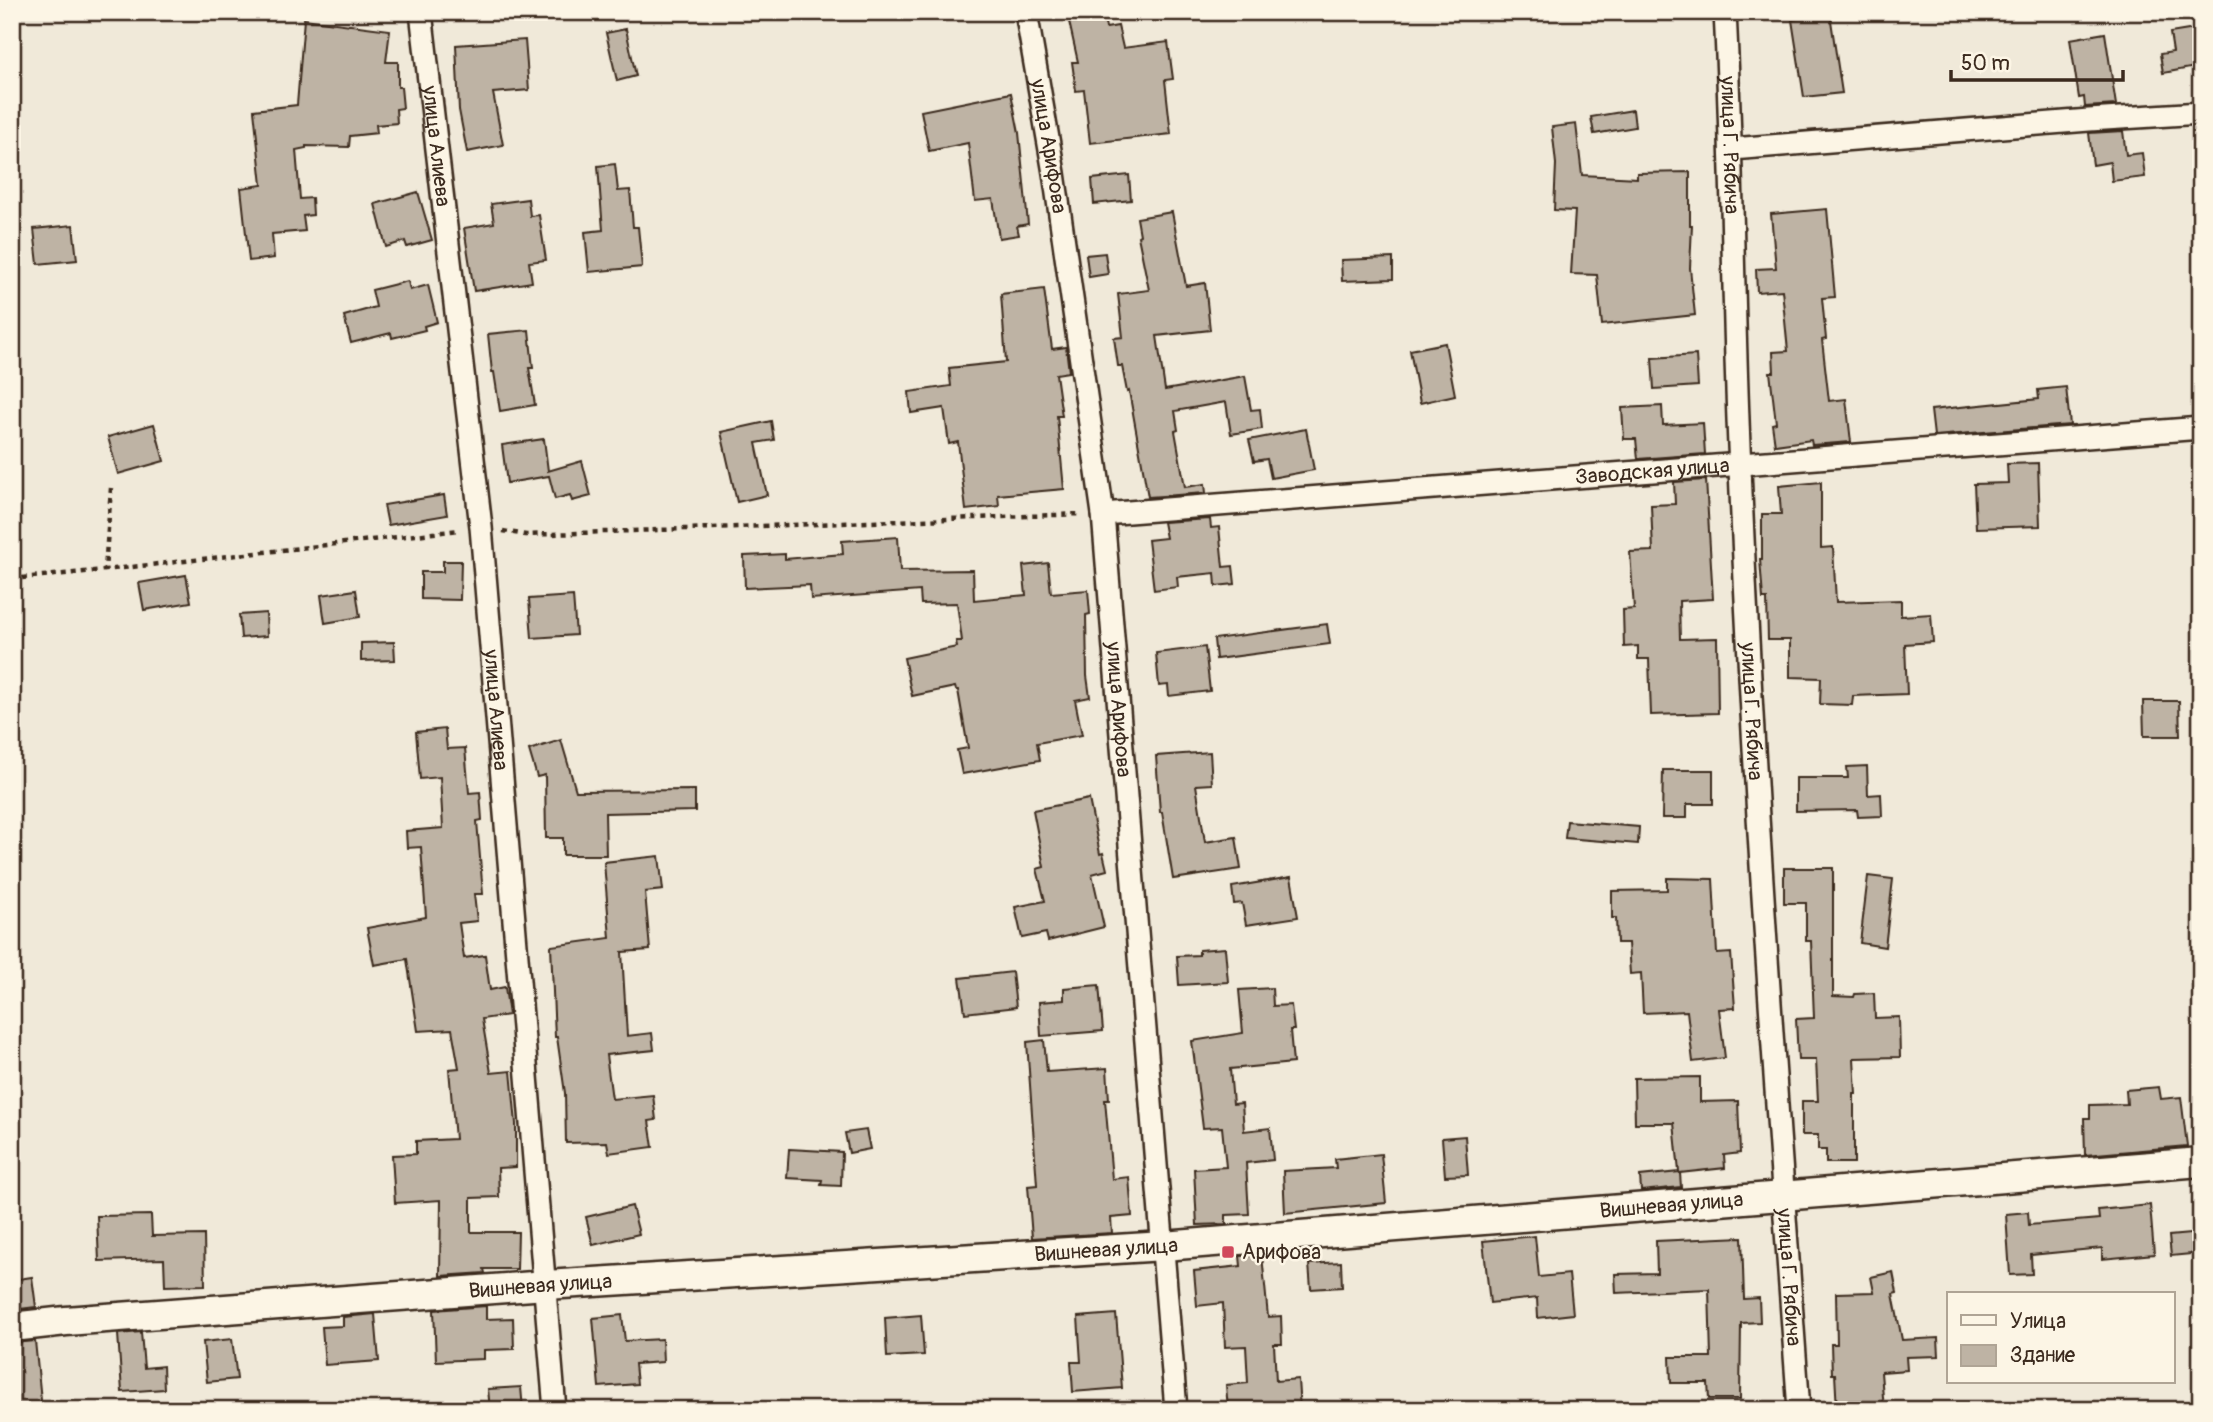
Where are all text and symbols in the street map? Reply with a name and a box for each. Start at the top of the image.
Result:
scale bar [1951,38,2122,82]
text: 50 m [1961,50,2010,77]
street label: улица Г. Рябича [1714,74,1745,214]
street label: улица Арифова [1024,76,1073,215]
street label: улица Алиева [416,83,457,208]
street label: Заводская улица [1574,452,1730,491]
street label: улица Арифова [1099,640,1137,778]
street label: улица Г. Рябича [1734,641,1769,781]
street label: улица Алиева [477,647,514,772]
street label: Вишневая улица [1599,1186,1744,1225]
street label: улица Г. Рябича [1770,1206,1807,1347]
street label: Вишневая улица [1034,1232,1179,1268]
place label: Арифова [1242,1239,1321,1266]
marker: Арифова [1220,1244,1236,1260]
street label: Вишневая улица [468,1268,613,1305]
legend [1947,1292,2174,1384]
text: Улица [2010,1308,2066,1335]
text: Здание [2010,1342,2076,1369]

